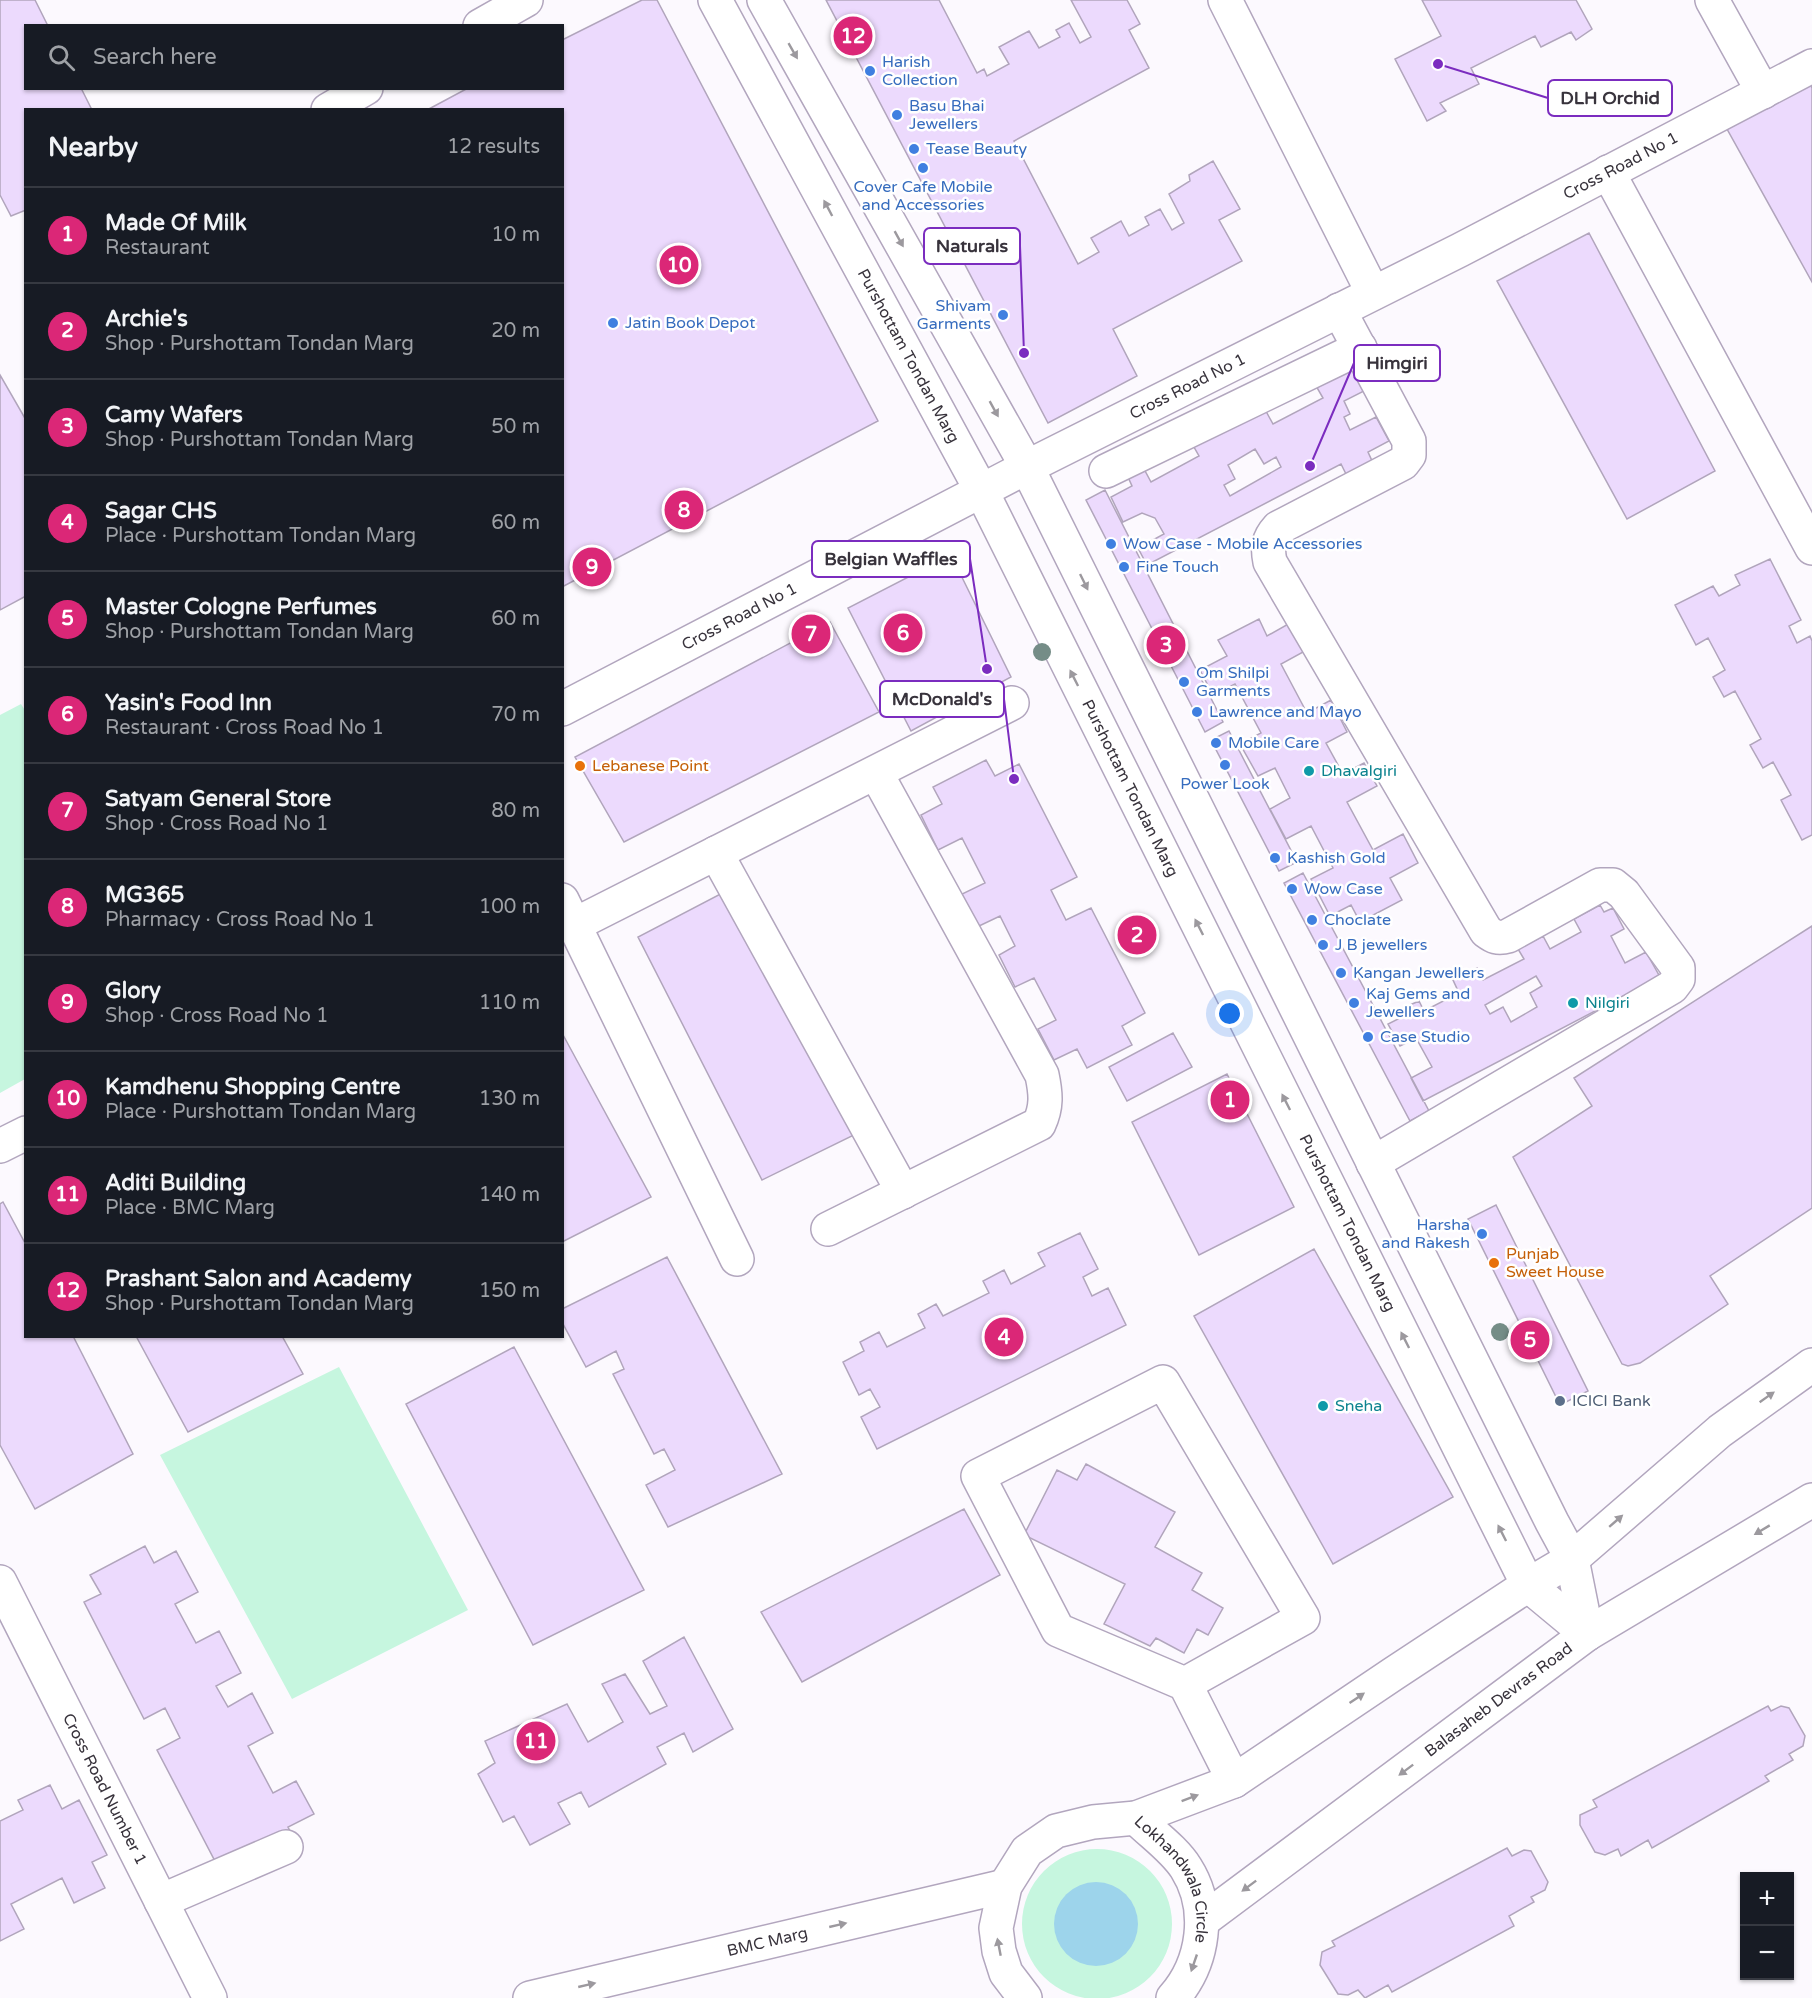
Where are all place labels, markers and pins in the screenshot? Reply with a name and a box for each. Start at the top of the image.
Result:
pin: 12 [834,14,872,58]
place label: Harish Collection [882,52,958,90]
marker: Harish Collection [863,64,877,78]
callout: DLH Orchid [1548,80,1672,116]
place label: Basu Bhai Jewellers [909,96,984,134]
marker: Basu Bhai Jewellers [890,108,904,122]
place label: Tease Beauty [926,139,1027,159]
marker: Tease Beauty [907,142,921,156]
marker: Cover Cafe Mobile and Accessories [916,161,930,175]
place label: Cover Cafe Mobile and Accessories [853,177,993,215]
callout: Naturals [924,228,1020,264]
pin: 10 [660,242,698,288]
place label: Shivam Garments [917,296,991,334]
marker: Shivam Garments [996,308,1010,322]
place label: Jatin Book Depot [625,313,755,333]
marker: Jatin Book Depot [606,316,620,330]
callout: Himgiri [1354,345,1440,381]
pin: 8 [664,488,704,532]
place label: Wow Case - Mobile Accessories [1123,534,1363,554]
marker: Wow Case - Mobile Accessories [1104,537,1118,551]
callout: Belgian Waffles [812,541,970,577]
pin: 9 [572,544,612,590]
place label: Fine Touch [1136,557,1219,577]
marker: Fine Touch [1117,560,1131,574]
pin: 6 [884,610,922,656]
pin: 7 [792,612,830,656]
pin: 3 [1146,622,1186,668]
place label: Om Shilpi Garments [1196,663,1270,701]
marker: Om Shilpi Garments [1177,675,1191,689]
callout: McDonald's [880,681,1004,717]
place label: Lawrence and Mayo [1209,702,1362,722]
marker: Lawrence and Mayo [1190,705,1204,719]
place label: Mobile Care [1228,733,1319,753]
marker: Mobile Care [1209,736,1223,750]
place label: Lebanese Point [592,756,709,776]
marker: Power Look [1218,758,1232,772]
marker: Lebanese Point [573,759,587,773]
place label: Dhavalgiri [1321,761,1397,781]
marker: Dhavalgiri [1302,764,1316,778]
place label: Power Look [1180,774,1270,794]
place label: Kashish Gold [1287,848,1386,868]
marker: Kashish Gold [1268,851,1282,865]
place label: Wow Case [1304,879,1383,899]
marker: Wow Case [1285,882,1299,896]
place label: Choclate [1324,910,1391,930]
pin: 2 [1118,912,1156,958]
marker: Choclate [1305,913,1319,927]
place label: J B jewellers [1335,935,1427,955]
marker: J B jewellers [1316,938,1330,952]
place label: Kangan Jewellers [1353,963,1484,983]
marker: Kangan Jewellers [1334,966,1348,980]
place label: Kaj Gems and Jewellers [1366,984,1470,1022]
place label: Nilgiri [1585,993,1630,1013]
marker: Kaj Gems and Jewellers [1347,996,1361,1010]
marker: Nilgiri [1566,996,1580,1010]
place label: Case Studio [1380,1027,1470,1047]
marker: Case Studio [1361,1030,1375,1044]
pin: 1 [1210,1078,1250,1122]
place label: Harsha and Rakesh [1382,1215,1470,1253]
marker: Harsha and Rakesh [1475,1227,1489,1241]
place label: Punjab Sweet House [1506,1244,1604,1282]
marker: Punjab Sweet House [1487,1256,1501,1270]
pin: 4 [984,1314,1024,1360]
pin: 5 [1510,1318,1550,1362]
place label: ICICI Bank [1572,1391,1651,1411]
marker: ICICI Bank [1553,1394,1567,1408]
place label: Sneha [1335,1396,1382,1416]
marker: Sneha [1316,1399,1330,1413]
pin: 11 [516,1718,556,1764]

